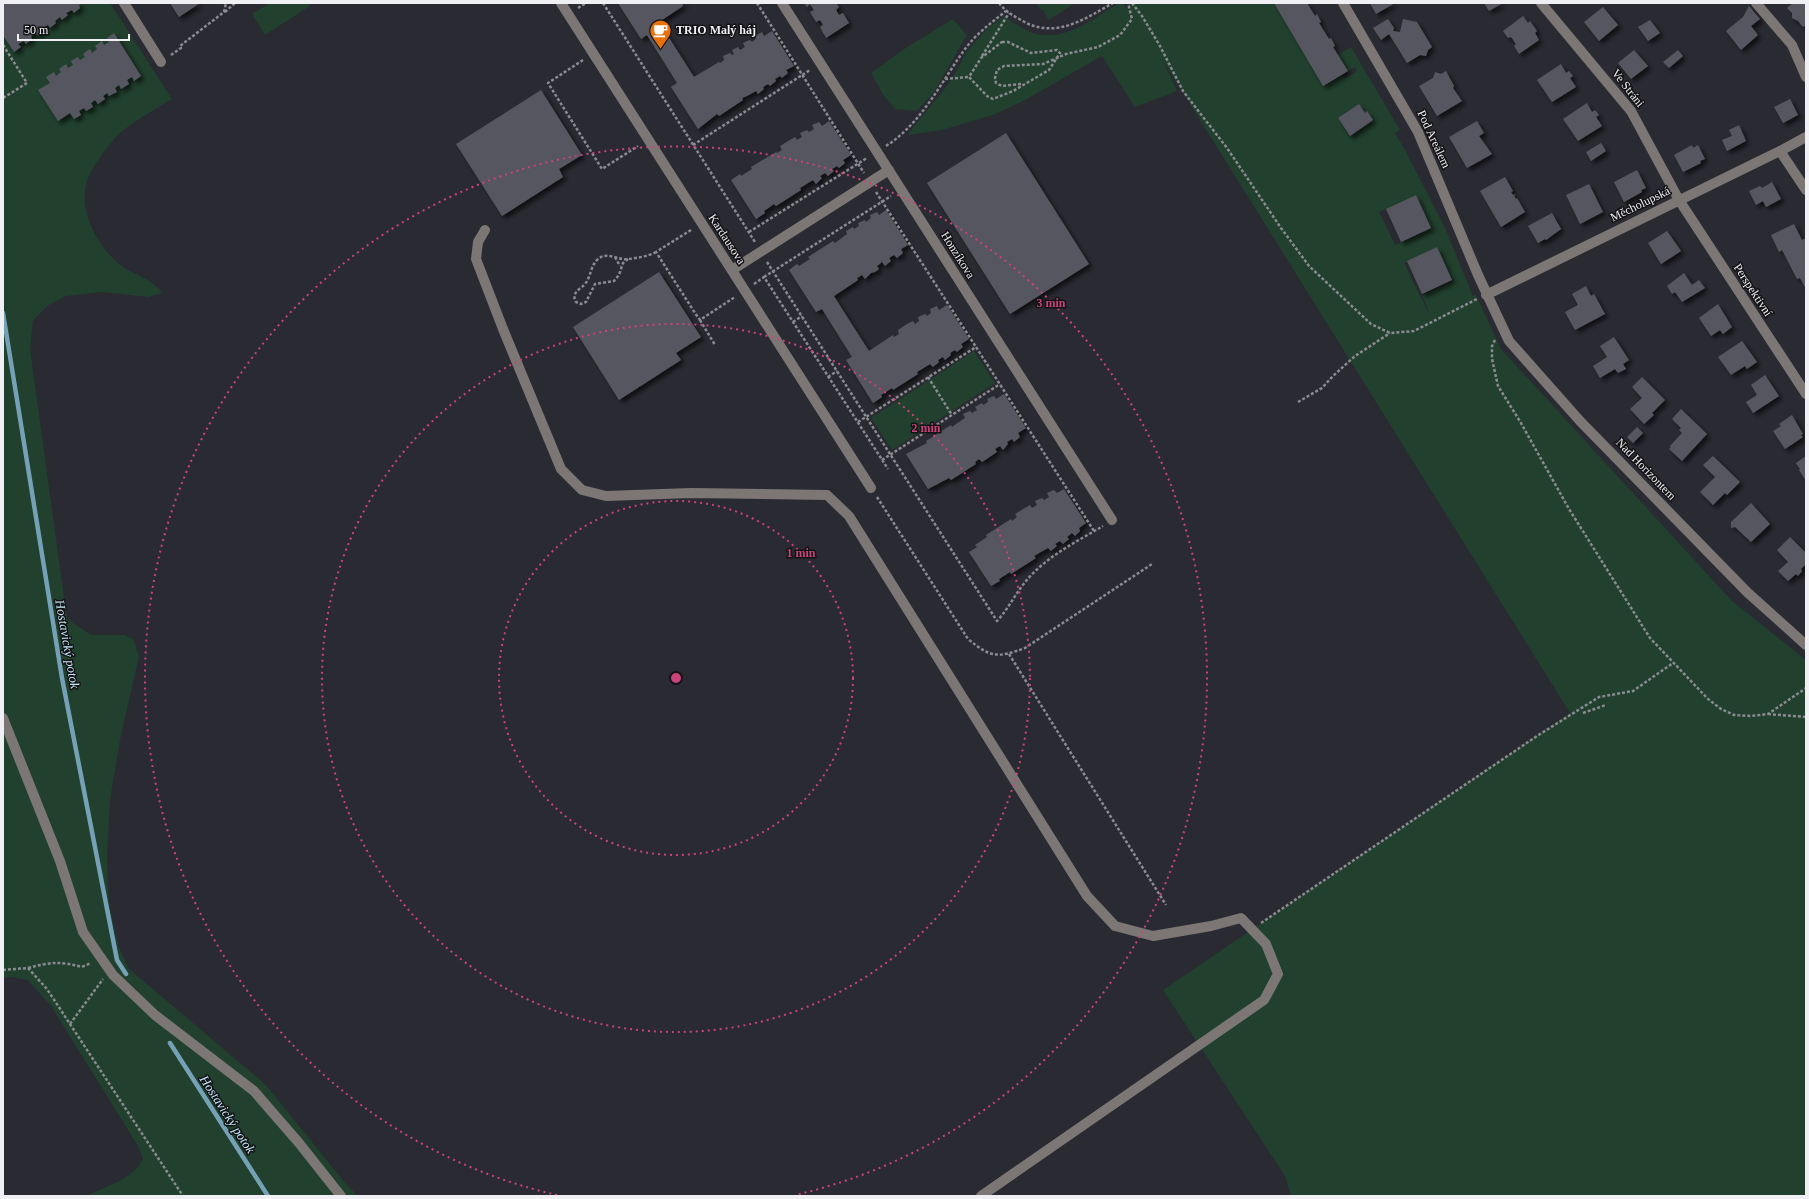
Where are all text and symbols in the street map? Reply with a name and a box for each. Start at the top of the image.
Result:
scale bar [18,16,129,42]
cafe icon: TRIO Malý háj [647,17,673,50]
text: 50 m [24,23,49,37]
place label: TRIO Malý háj [676,23,756,37]
street label: Ve Stráni [1609,66,1648,110]
street label: Pod Areálem [1414,108,1454,171]
street label: Měcholupská [1608,183,1673,224]
street label: Kardausova [706,211,749,267]
street label: Honzíkova [938,229,978,282]
street label: Perspektivní [1731,261,1776,320]
text: 3 min [1036,296,1066,310]
text: 2 min [911,421,941,435]
street label: Nad Horizontem [1613,435,1679,503]
text: 1 min [786,546,816,560]
water label: Hostavický potok [52,598,83,690]
centre of rings [669,671,683,685]
water label: Hostavický potok [196,1072,258,1156]

